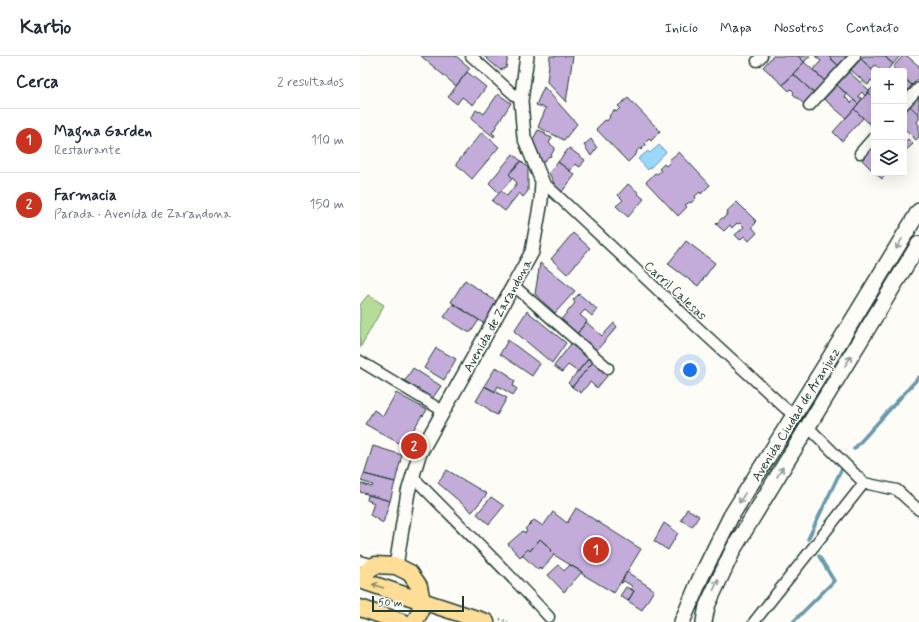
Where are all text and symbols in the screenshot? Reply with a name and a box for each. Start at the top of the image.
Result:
text: Kartio [20,15,71,40]
text: Inicio [665,19,698,37]
text: Mapa [720,19,752,37]
text: Nosotros [774,19,824,37]
text: Contacto [846,19,899,37]
map controls [871,68,907,176]
button: + [871,68,907,104]
text: Cerca [16,71,59,93]
text: 2 resultados [277,74,344,91]
button: − [871,104,907,140]
text: Magna Garden [54,122,152,142]
text: 1 [26,132,32,149]
text: 110 m [311,132,344,149]
button: layers [871,140,907,176]
text: Restaurante [54,142,121,159]
text: Farmacia [54,186,117,206]
text: 2 [26,196,32,213]
text: 150 m [310,196,344,213]
text: Parada · Avenida de Zarandona [54,206,231,223]
one-way arrow [894,238,902,250]
street label: Avenida de Zarandona [460,256,537,375]
street label: Carril Calesas [640,258,710,325]
street label: Avenida Ciudad de Aranjuez [748,344,845,485]
one-way arrow [844,355,852,367]
your location [680,360,700,380]
pin: 2 [401,431,427,461]
one-way arrow [776,467,785,478]
one-way arrow [738,492,746,504]
pin: 1 [583,535,609,565]
one-way arrow [713,580,720,592]
one-way arrow [371,582,384,589]
scale bar [372,594,464,613]
text: 50 m [378,596,403,610]

